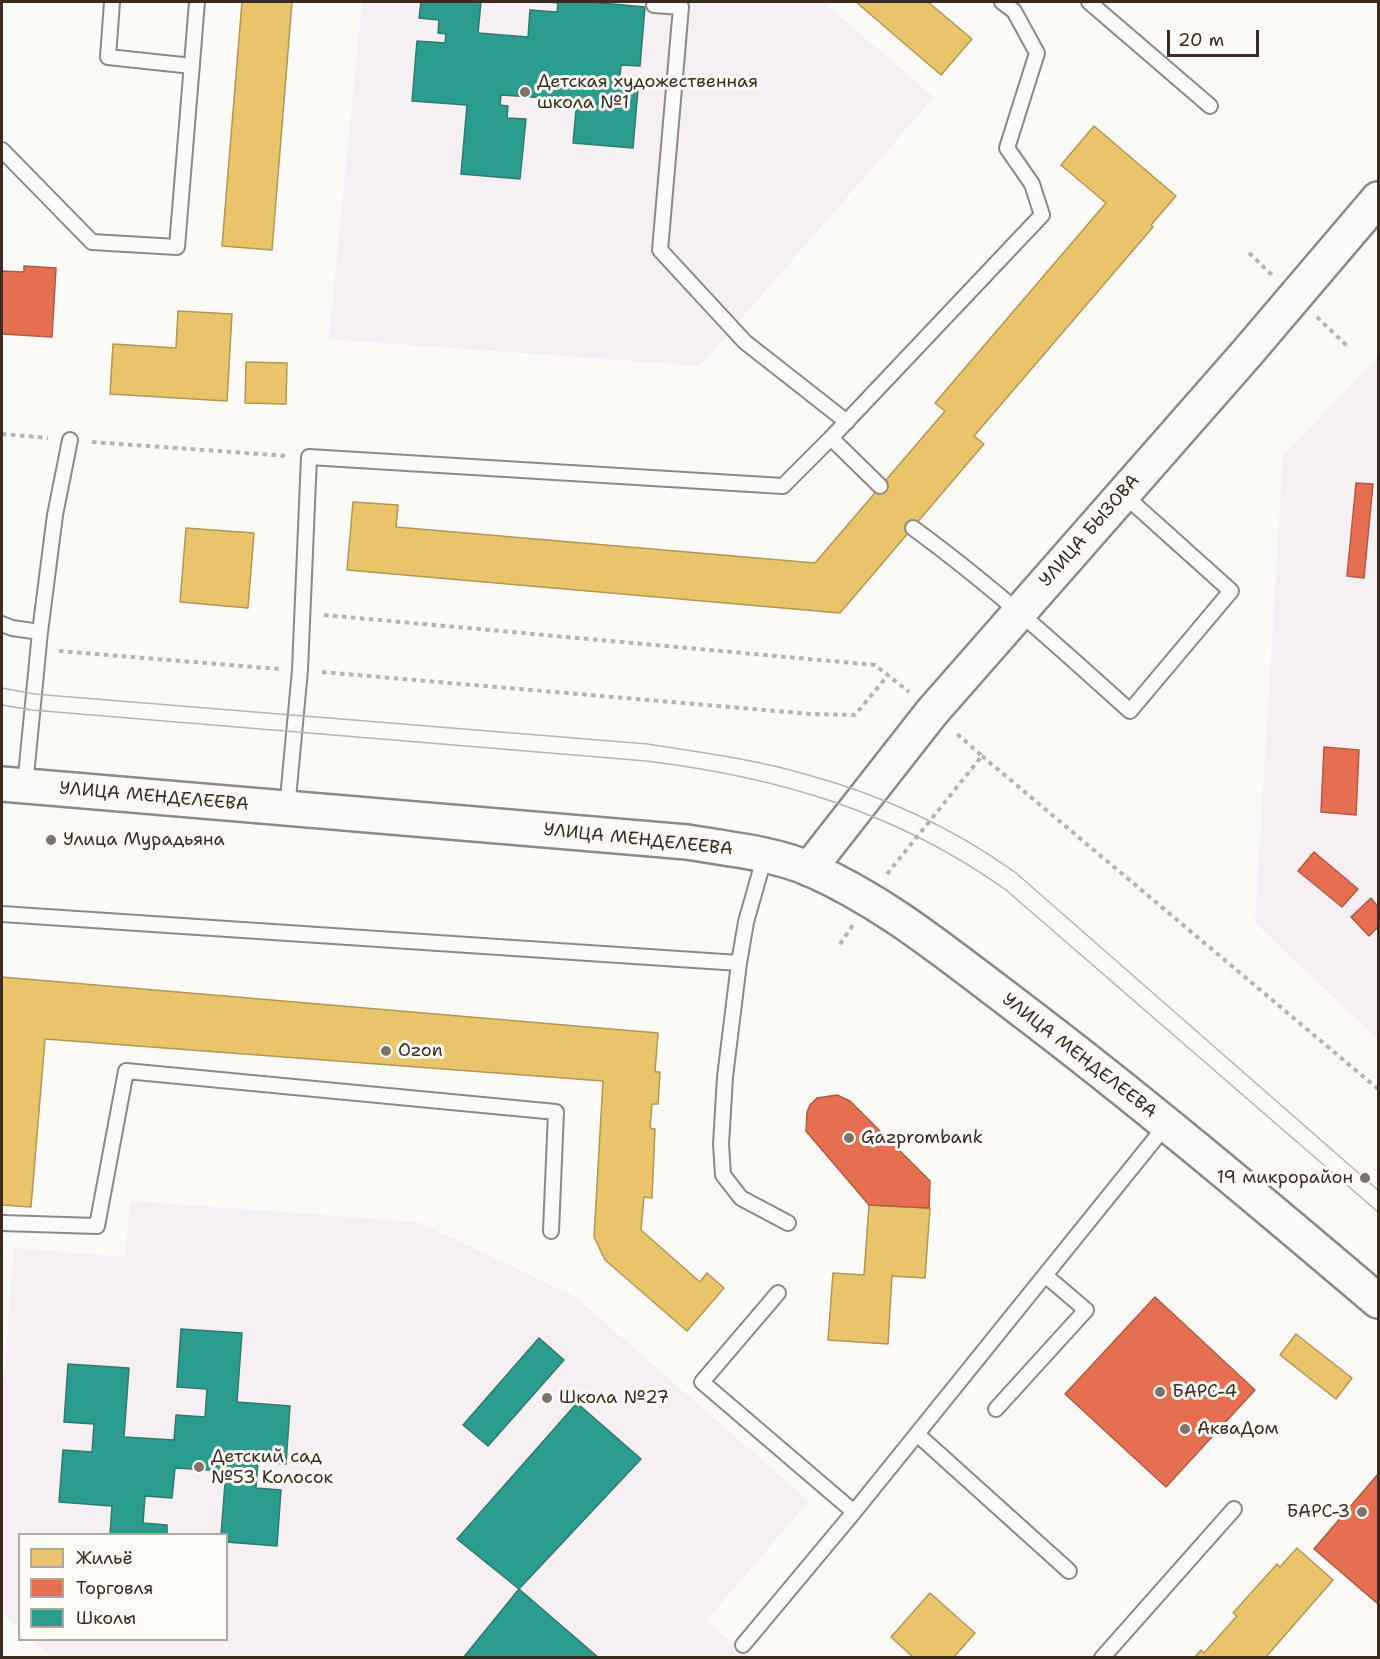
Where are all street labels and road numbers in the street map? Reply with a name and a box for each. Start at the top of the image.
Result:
street label: УЛИЦА БЫЗОВА [1035,471,1145,591]
street label: УЛИЦА МЕНДЕЛЕЕВА [58,778,250,816]
street label: УЛИЦА МЕНДЕЛЕЕВА [542,819,734,861]
street label: УЛИЦА МЕНДЕЛЕЕВА [997,989,1161,1123]

